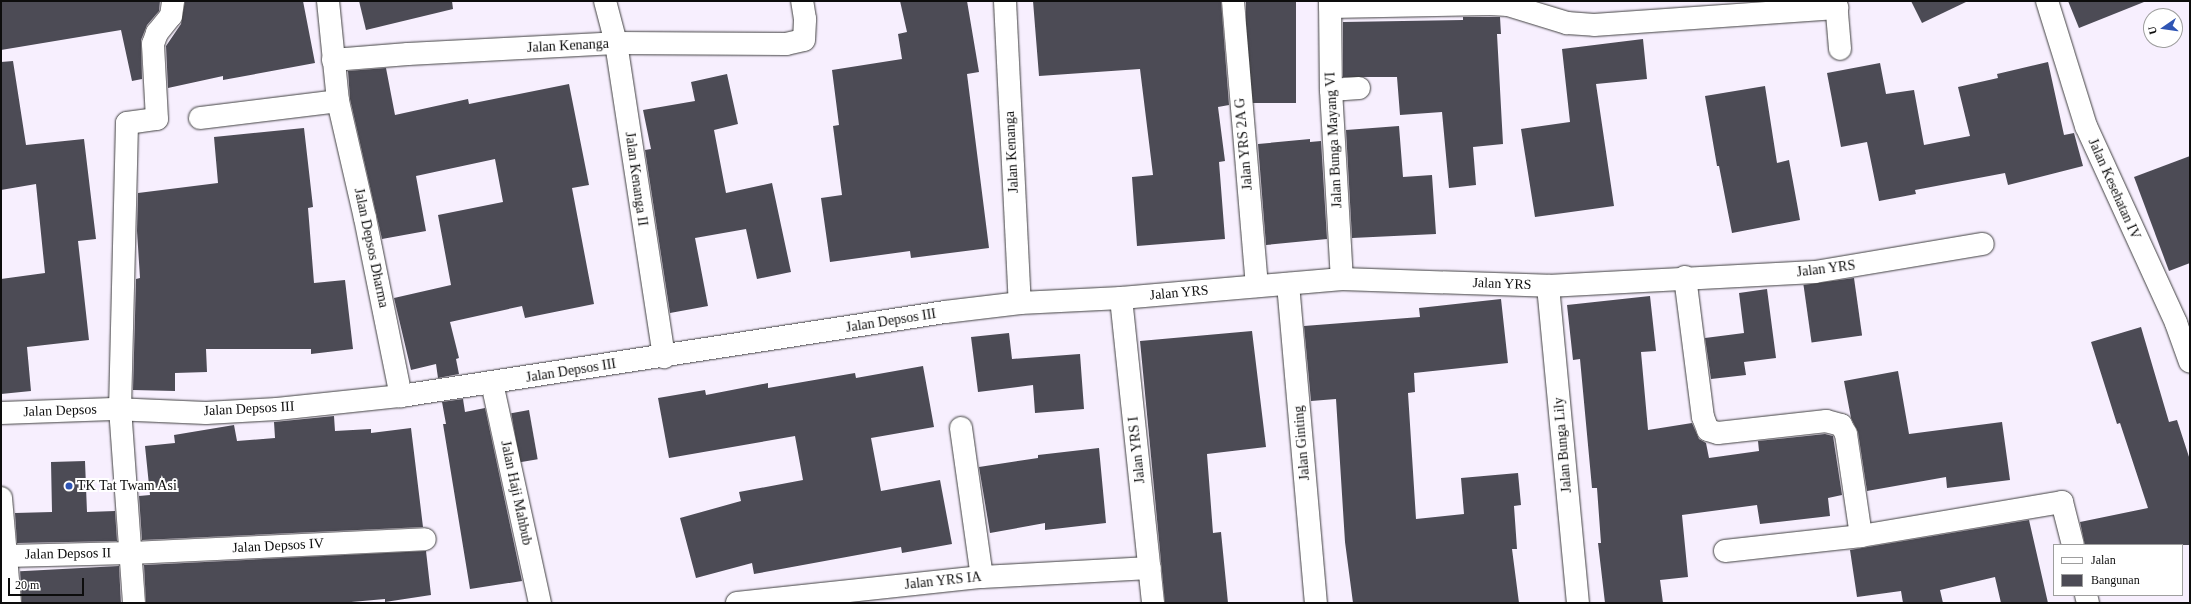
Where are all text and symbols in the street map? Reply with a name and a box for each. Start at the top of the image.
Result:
north arrow [2143,8,2183,48]
text: U [2146,25,2159,36]
street label: Jalan Kenanga [527,35,609,57]
street label: Jalan Bunga Mayang VI [1322,71,1346,209]
street label: Jalan YRS 2A G [1232,97,1256,191]
street label: Jalan Kenanga [1001,111,1023,193]
street label: Jalan Kenanga II [621,131,651,227]
street label: Jalan Kesehatan IV [2084,136,2144,242]
street label: Jalan Depsos Dharma [350,187,392,309]
street label: Jalan YRS [1795,257,1857,281]
street label: Jalan YRS [1472,275,1532,293]
street label: Jalan YRS [1149,282,1209,304]
street label: Jalan Depsos III [845,306,937,336]
street label: Jalan Depsos III [525,356,617,386]
street label: Jalan Bunga Lily [1550,397,1576,493]
street label: Jalan Depsos III [203,398,295,420]
street label: Jalan Depsos [23,401,97,421]
street label: Jalan Ginting [1290,405,1314,481]
street label: Jalan YRS I [1125,415,1149,485]
street label: Jalan Haji Mahbub [497,439,535,547]
place label: TK Tat Twam Asi [77,478,178,494]
marker: TK Tat Twam Asi [64,481,74,491]
street label: Jalan Depsos IV [232,535,324,557]
legend [2053,544,2183,596]
street label: Jalan Depsos II [25,545,111,563]
text: Jalan [2091,553,2116,567]
street label: Jalan YRS IA [903,569,983,593]
scale bar [10,570,86,596]
text: Bangunan [2091,573,2140,587]
text: 20 m [15,578,39,592]

